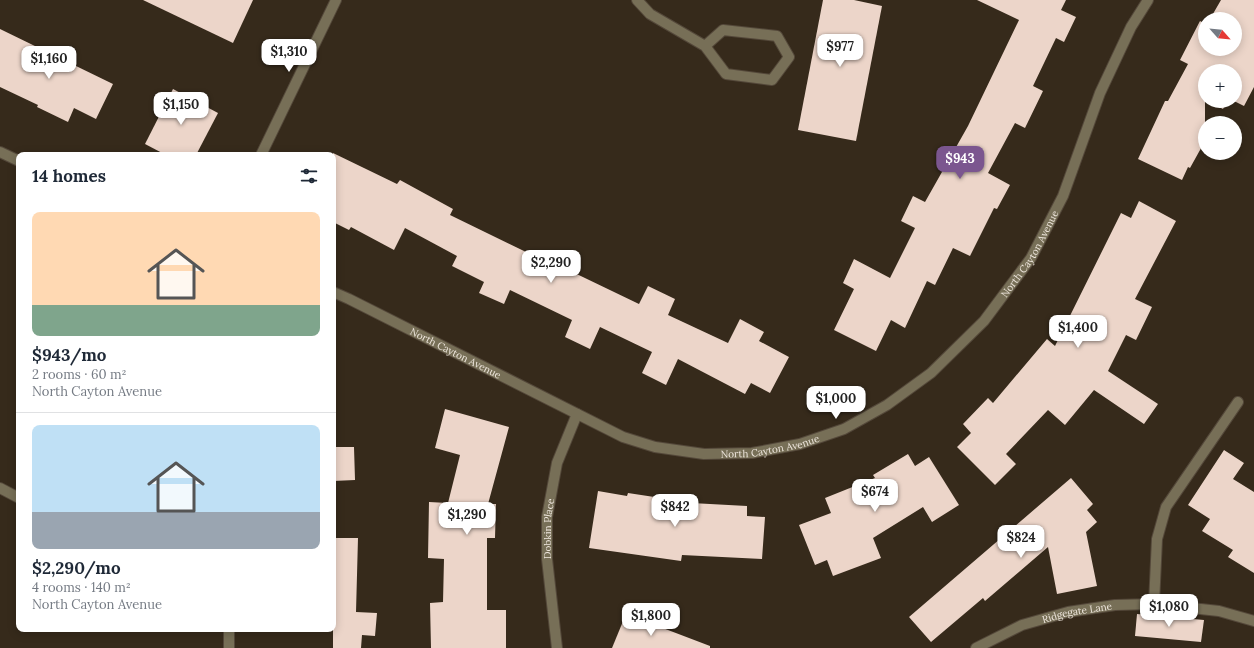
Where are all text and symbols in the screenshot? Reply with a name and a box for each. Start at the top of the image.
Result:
north arrow [1198,12,1242,56]
map controls [1198,12,1242,160]
pin: $977 [816,34,864,68]
text: $977 [826,38,854,55]
pin: $1,310 [256,39,322,73]
text: $1,310 [271,43,308,60]
pin: $1,160 [16,46,82,80]
text: $1,160 [30,50,68,67]
button: + [1198,64,1242,108]
pin: $1,150 [148,92,214,126]
text: $1,150 [163,96,199,113]
button: − [1198,116,1242,160]
pin: $943 [936,146,984,180]
text: $943 [945,150,975,167]
text: 14 homes [32,165,106,187]
icon: filters [298,165,320,187]
street label: North Cayton Avenue [998,207,1061,300]
icon: home [140,238,212,310]
pin: $2,290 [518,250,584,284]
text: $2,290 [531,254,571,271]
pin: $1,400 [1045,315,1111,349]
text: $1,400 [1058,319,1098,336]
street label: North Cayton Avenue [408,324,504,381]
text: $943/mo [32,344,106,366]
text: 2 rooms · 60 m² [32,366,127,383]
text: North Cayton Avenue [32,383,162,400]
pin: $1,000 [803,386,869,420]
text: $1,000 [816,390,856,407]
street label: North Cayton Avenue [721,431,822,460]
icon: home [140,451,212,523]
pin: $674 [851,479,899,513]
text: $674 [861,483,889,500]
pin: $842 [651,494,699,528]
street label: Dobkin Place [541,497,557,559]
text: $842 [660,498,690,515]
pin: $1,290 [434,502,500,536]
text: $1,290 [448,506,486,523]
pin: $824 [997,525,1045,559]
text: $824 [1006,529,1036,546]
text: $2,290/mo [32,557,121,579]
text: 4 rooms · 140 m² [32,579,131,596]
pin: $1,080 [1136,594,1202,628]
text: North Cayton Avenue [32,596,162,613]
text: $1,080 [1149,598,1189,615]
street label: Ridgegate Lane [1040,599,1113,626]
pin: $1,800 [618,603,684,637]
text: $1,800 [631,607,671,624]

